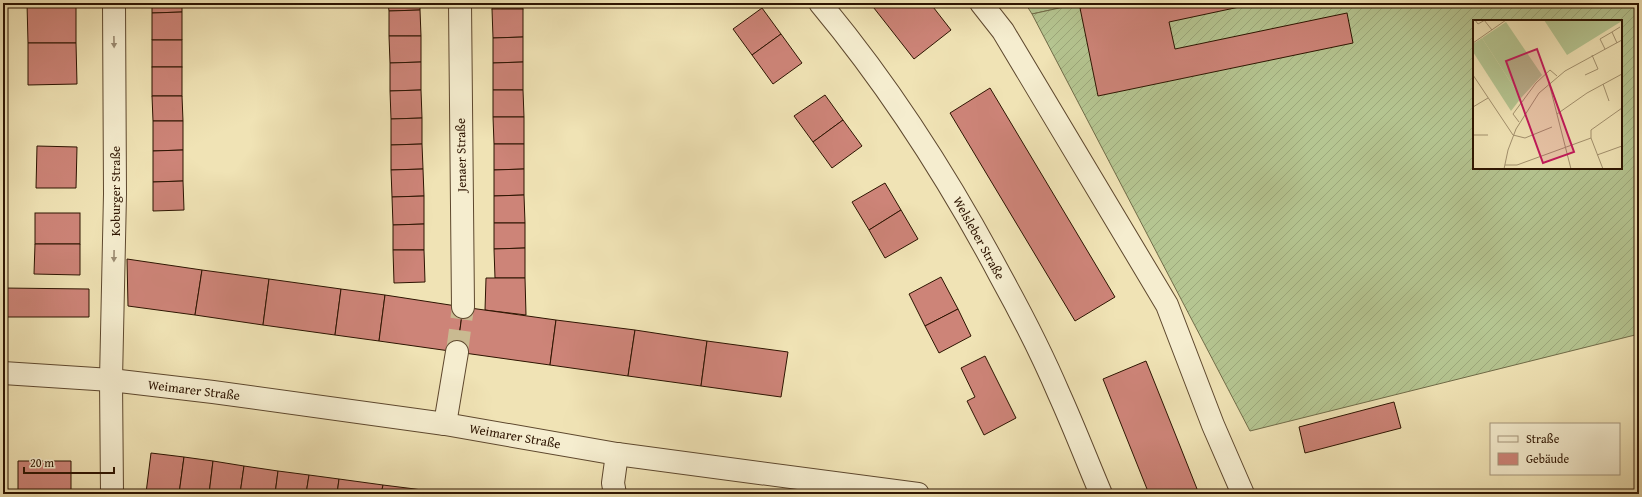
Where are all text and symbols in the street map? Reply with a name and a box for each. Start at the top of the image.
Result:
inset map [1473,20,1622,169]
one-way arrow [111,36,117,49]
street label: Jenaer Straße [451,118,471,194]
street label: Koburger Straße [106,146,125,236]
street label: Welsleber Straße [948,193,1010,283]
one-way arrow [111,250,117,263]
street label: Weimarer Straße [147,375,241,405]
street label: Weimarer Straße [468,419,562,453]
legend [1490,423,1620,475]
text: Straße [1526,430,1560,447]
scale bar [24,449,114,475]
text: Gebäude [1526,450,1569,467]
text: 20 m [30,454,54,471]

